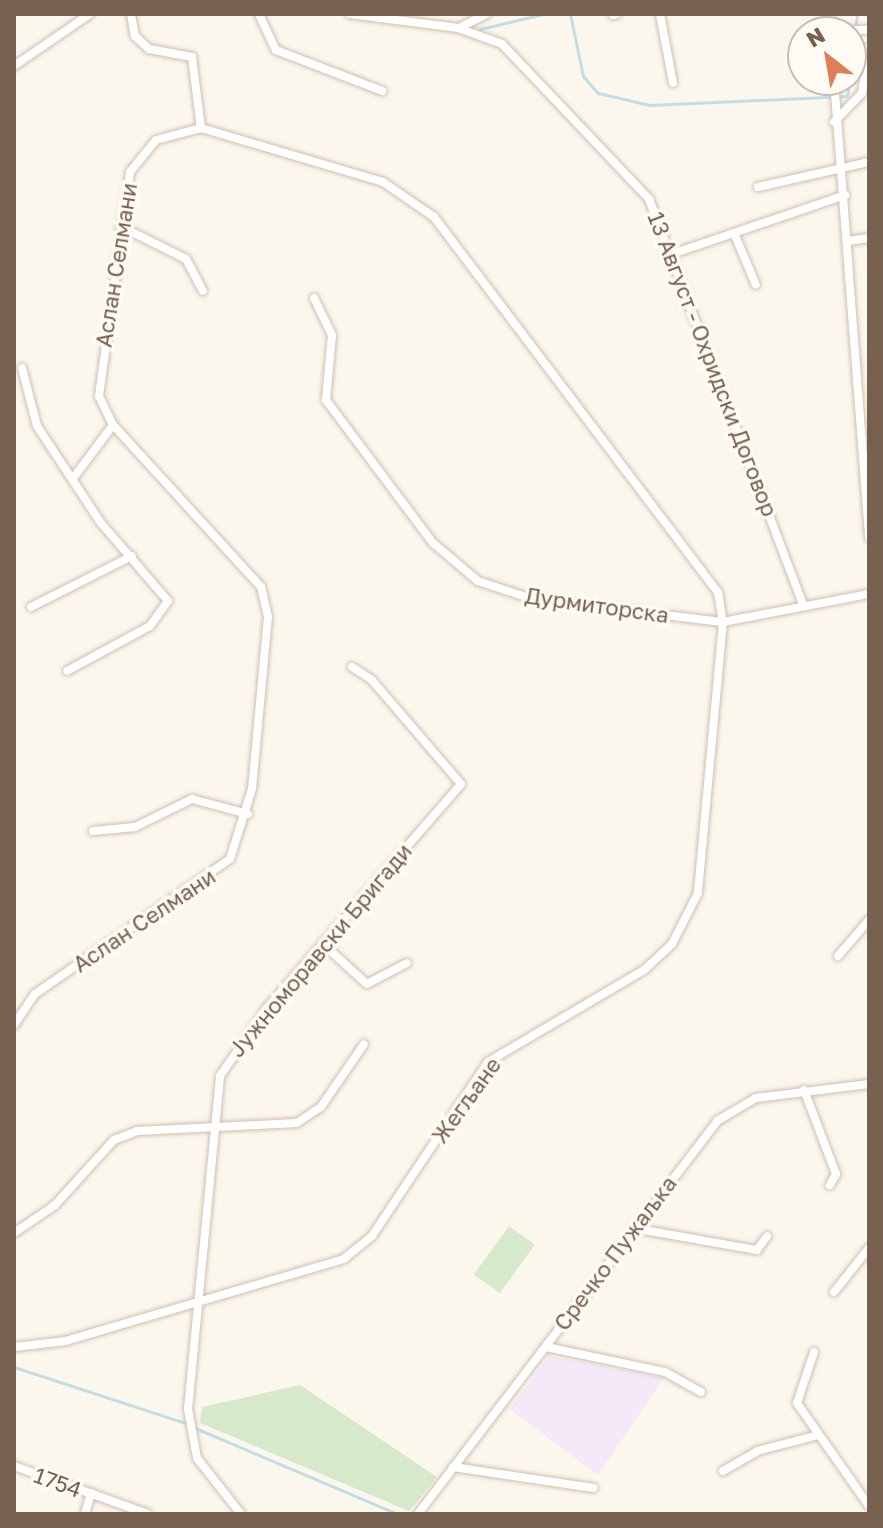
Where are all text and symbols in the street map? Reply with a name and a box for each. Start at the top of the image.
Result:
north arrow [787,16,867,96]
text: N [801,21,830,53]
street label: Аслан Селмани [90,181,142,349]
street label: 13 Август - Охридски Договор [643,208,783,520]
street label: Дурмиторска [523,582,671,628]
street label: Јужноморавски Бригади [223,838,417,1062]
street label: Аслан Селмани [68,863,220,977]
street label: Жегљане [426,1052,506,1148]
street label: Сречко Пужаљка [548,1171,682,1335]
street label: 1754 [31,1461,85,1503]

